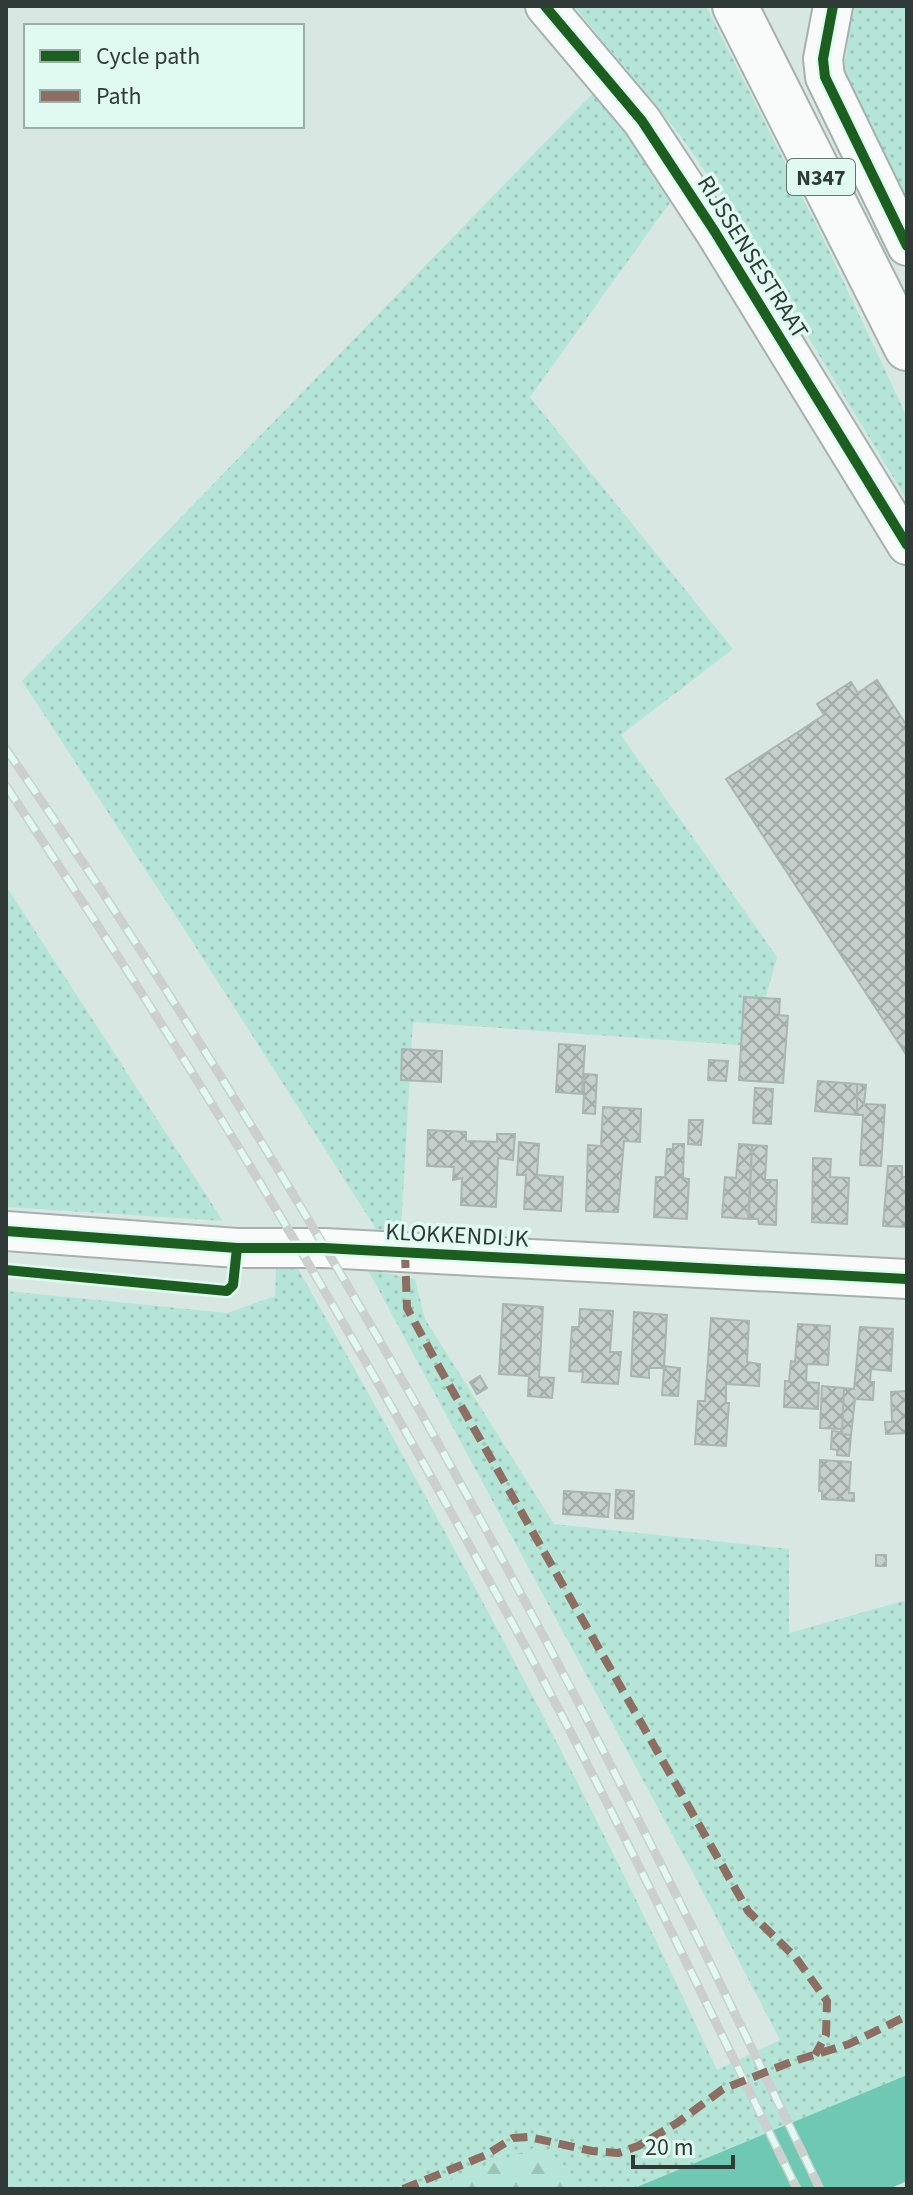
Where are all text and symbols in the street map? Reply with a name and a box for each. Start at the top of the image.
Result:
legend [24,24,304,128]
text: Cycle path [96,39,200,74]
text: Path [96,79,142,114]
road number: N347 [787,159,855,195]
street label: RIJSSENSESTRAAT [688,169,817,346]
street label: KLOKKENDIJK [384,1214,530,1257]
scale bar [633,2119,733,2169]
text: 20 m [645,2130,694,2165]

